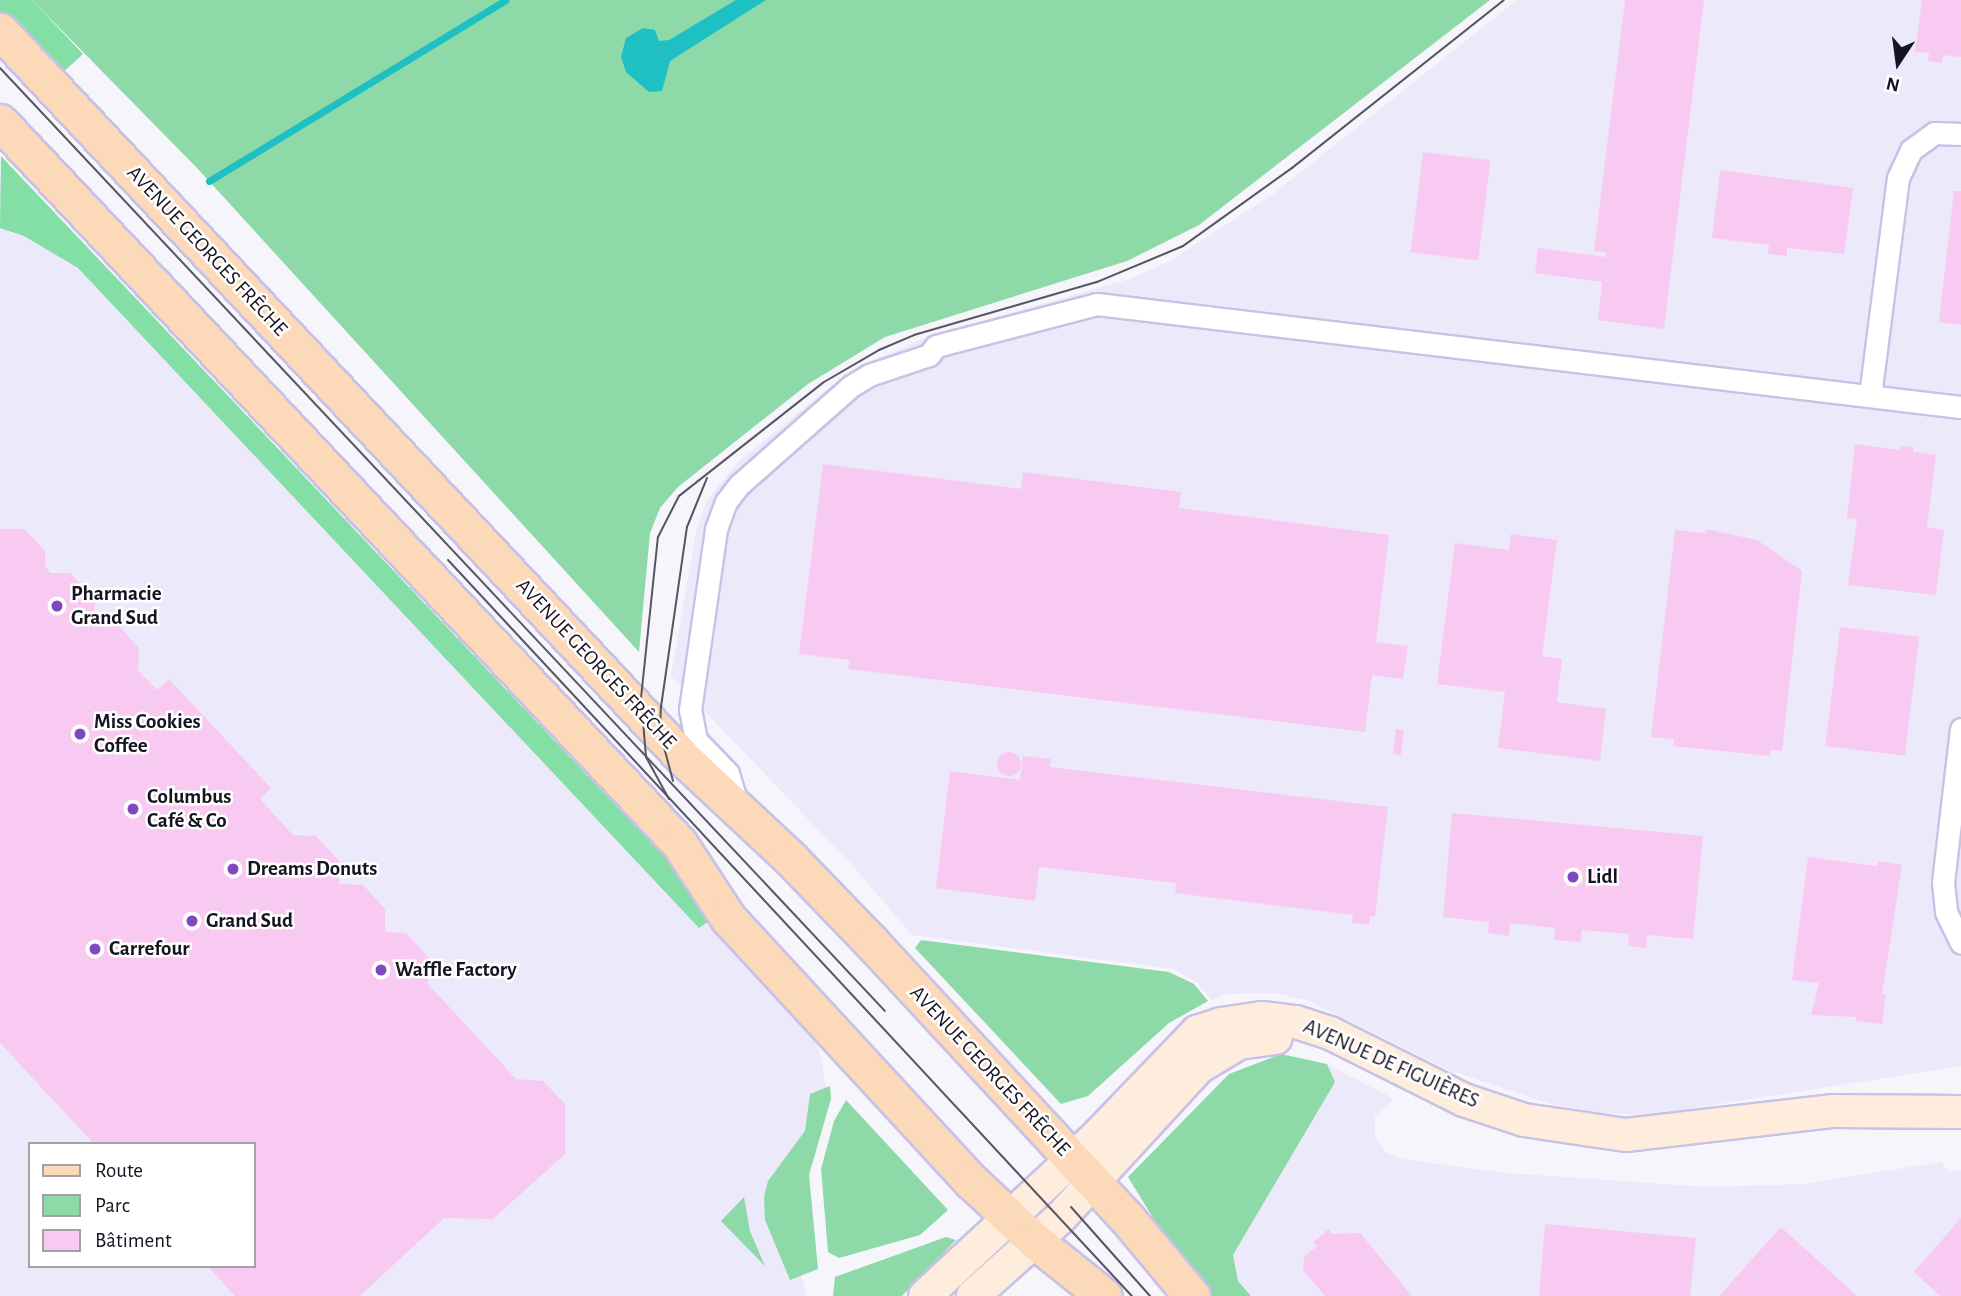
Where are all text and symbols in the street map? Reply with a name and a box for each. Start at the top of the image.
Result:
north arrow [1863,28,1933,98]
text: N [1885,73,1902,95]
street label: AVENUE GEORGES FRÊCHE [121,161,293,341]
street label: AVENUE GEORGES FRÊCHE [510,574,682,754]
place label: Pharmacie Grand Sud [71,581,162,631]
marker: Pharmacie Grand Sud [49,598,65,614]
place label: Miss Cookies Coffee [94,709,201,759]
marker: Miss Cookies Coffee [72,726,88,742]
place label: Columbus Café & Co [147,784,231,834]
marker: Columbus Café & Co [125,801,141,817]
place label: Dreams Donuts [247,856,377,882]
marker: Dreams Donuts [225,861,241,877]
place label: Lidl [1587,864,1618,890]
marker: Lidl [1565,869,1581,885]
place label: Grand Sud [206,908,293,934]
marker: Grand Sud [184,913,200,929]
place label: Carrefour [109,936,190,962]
marker: Carrefour [87,941,103,957]
place label: Waffle Factory [395,957,517,983]
marker: Waffle Factory [373,962,389,978]
street label: AVENUE GEORGES FRÊCHE [904,981,1076,1161]
street label: AVENUE DE FIGUIÈRES [1299,1014,1483,1114]
legend [28,1142,256,1268]
text: Route [95,1160,143,1181]
text: Parc [95,1195,130,1216]
text: Bâtiment [95,1230,172,1251]

